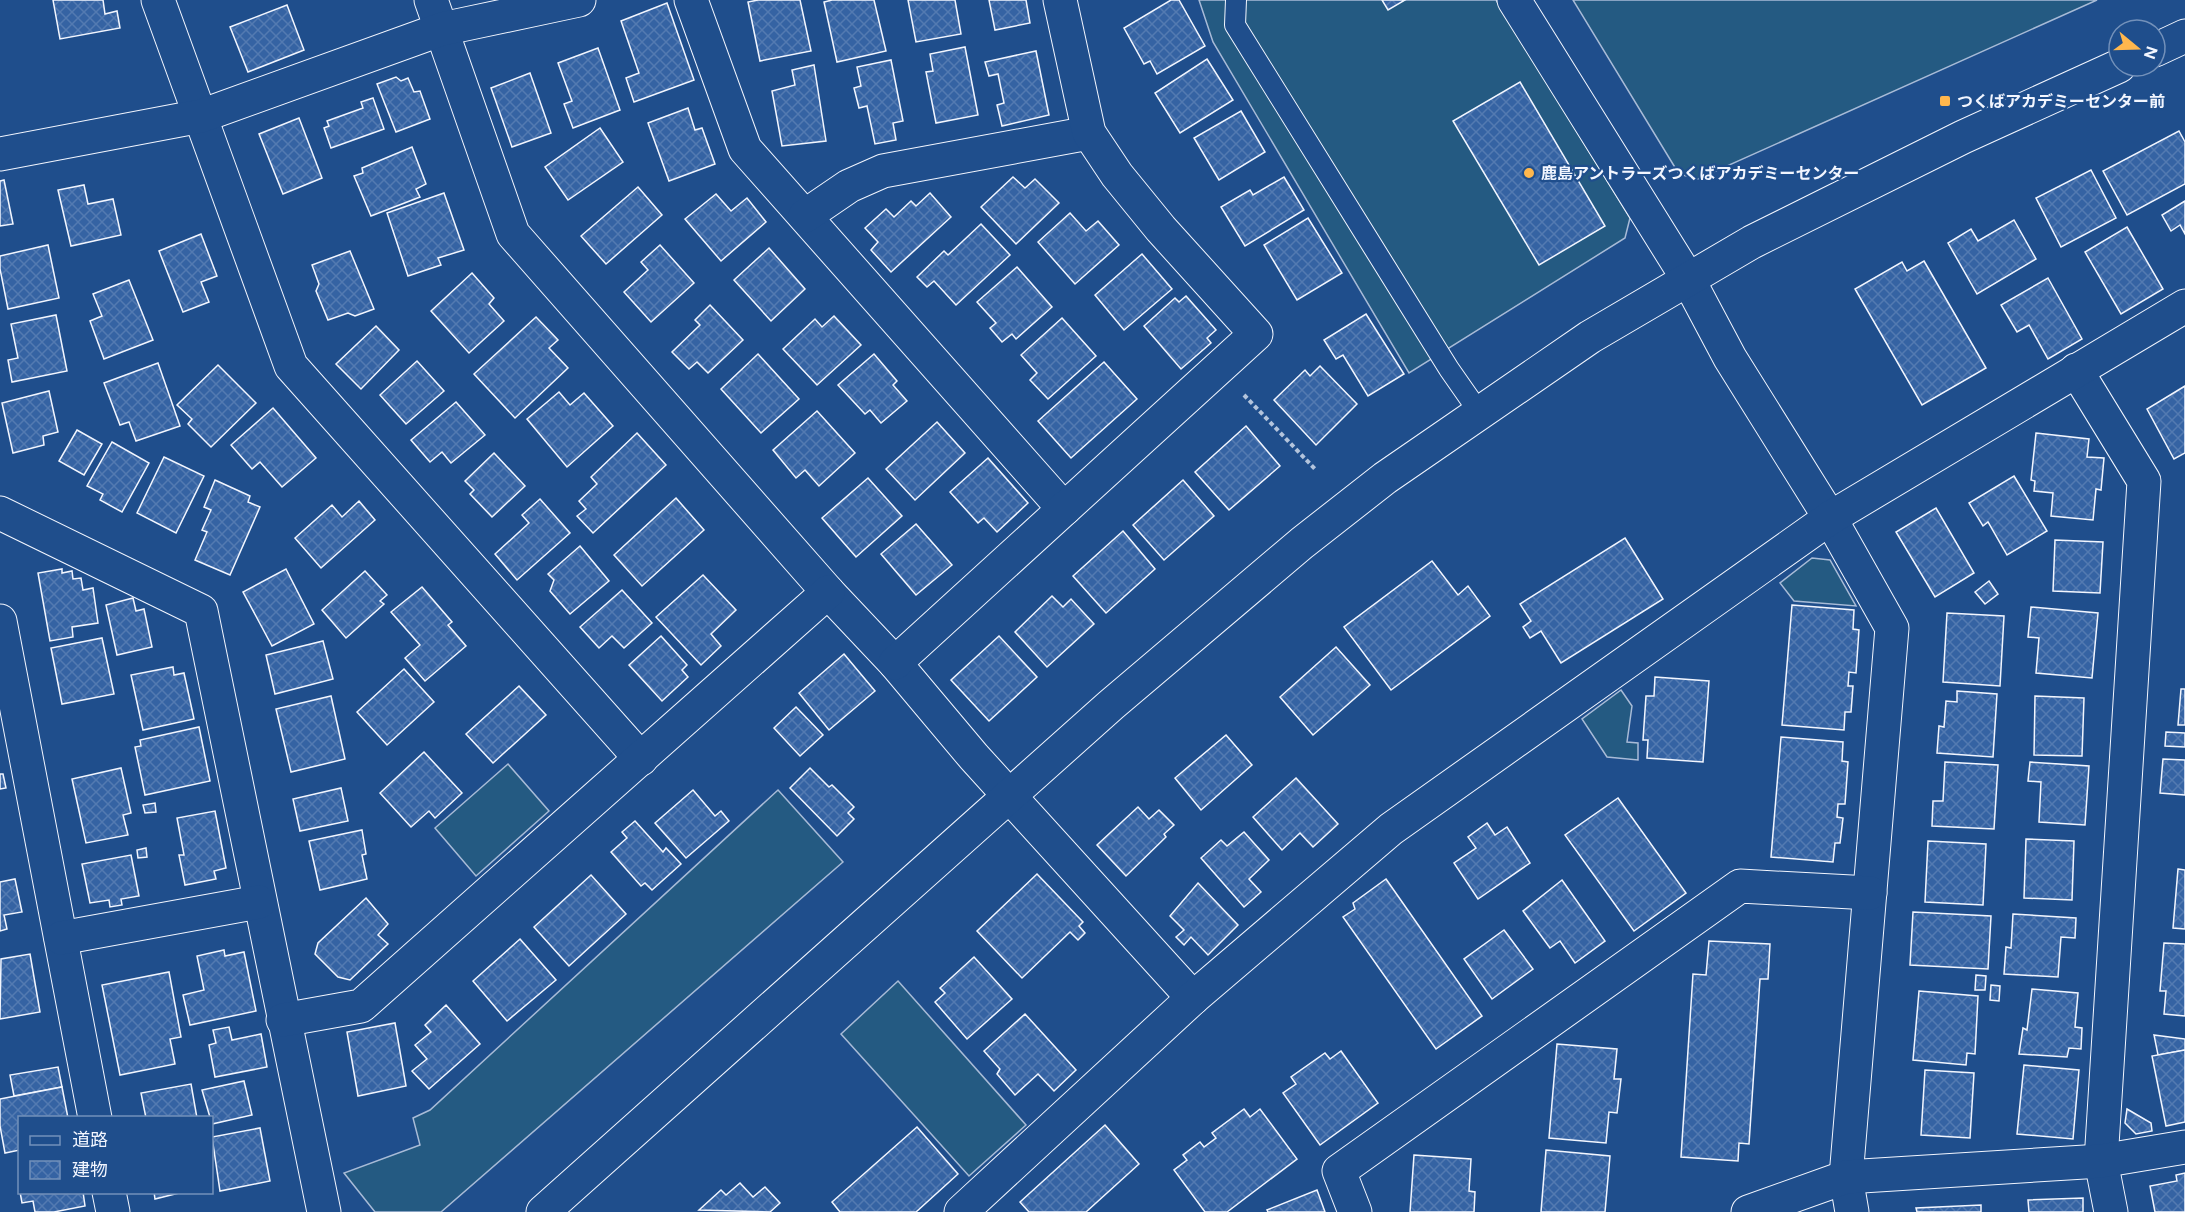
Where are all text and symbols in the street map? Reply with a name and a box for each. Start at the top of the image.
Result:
north arrow [2107,18,2167,78]
text: N [2140,44,2162,62]
place label: つくばアカデミーセンター前 [1957,92,2165,111]
marker: つくばアカデミーセンター前 [1938,94,1952,108]
place label: 鹿島アントラーズつくばアカデミーセンター [1541,164,1860,183]
marker: 鹿島アントラーズつくばアカデミーセンター [1522,166,1536,180]
legend [18,1116,213,1194]
text: 道路 [72,1129,108,1151]
text: 建物 [72,1159,108,1181]

